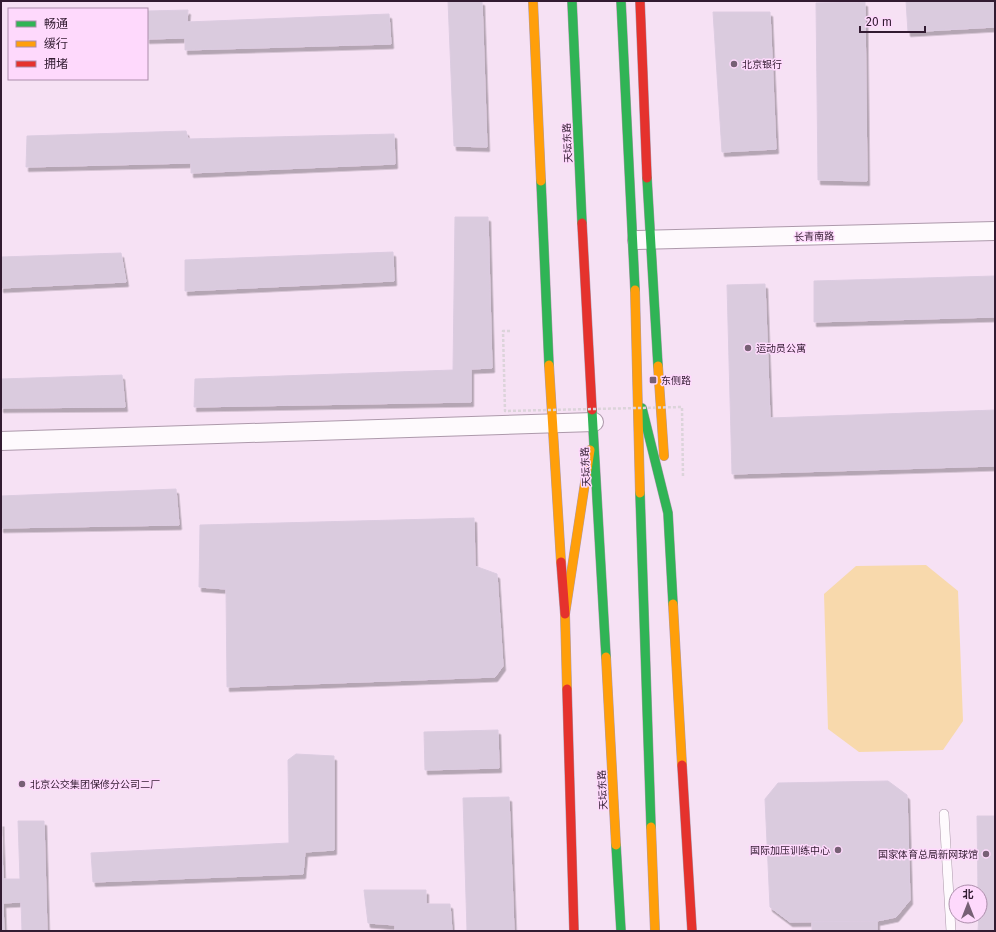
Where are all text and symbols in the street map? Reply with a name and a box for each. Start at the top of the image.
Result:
legend [8,8,148,80]
scale bar [860,8,925,34]
text: 20 m [866,15,892,29]
text: 畅通 [44,17,68,31]
text: 缓行 [44,37,68,51]
text: 拥堵 [44,57,68,71]
marker: 北京银行 [729,59,739,69]
place label: 北京银行 [742,59,782,71]
street label: 天坛东路 [561,123,575,163]
street label: 长青南路 [794,230,834,244]
marker: 运动员公寓 [743,343,753,353]
place label: 运动员公寓 [756,343,806,355]
marker: 东侧路 [648,375,658,385]
place label: 东侧路 [661,375,691,387]
street label: 天坛东路 [579,447,593,487]
street label: 天坛东路 [596,770,610,810]
marker: 北京公交集团保修分公司二厂 [17,779,27,789]
place label: 北京公交集团保修分公司二厂 [30,779,160,791]
place label: 国际加压训练中心 [750,845,830,857]
marker: 国际加压训练中心 [833,845,843,855]
place label: 国家体育总局新网球馆 [878,849,978,861]
marker: 国家体育总局新网球馆 [981,849,991,859]
north arrow [948,884,988,924]
text: 北 [963,888,974,901]

